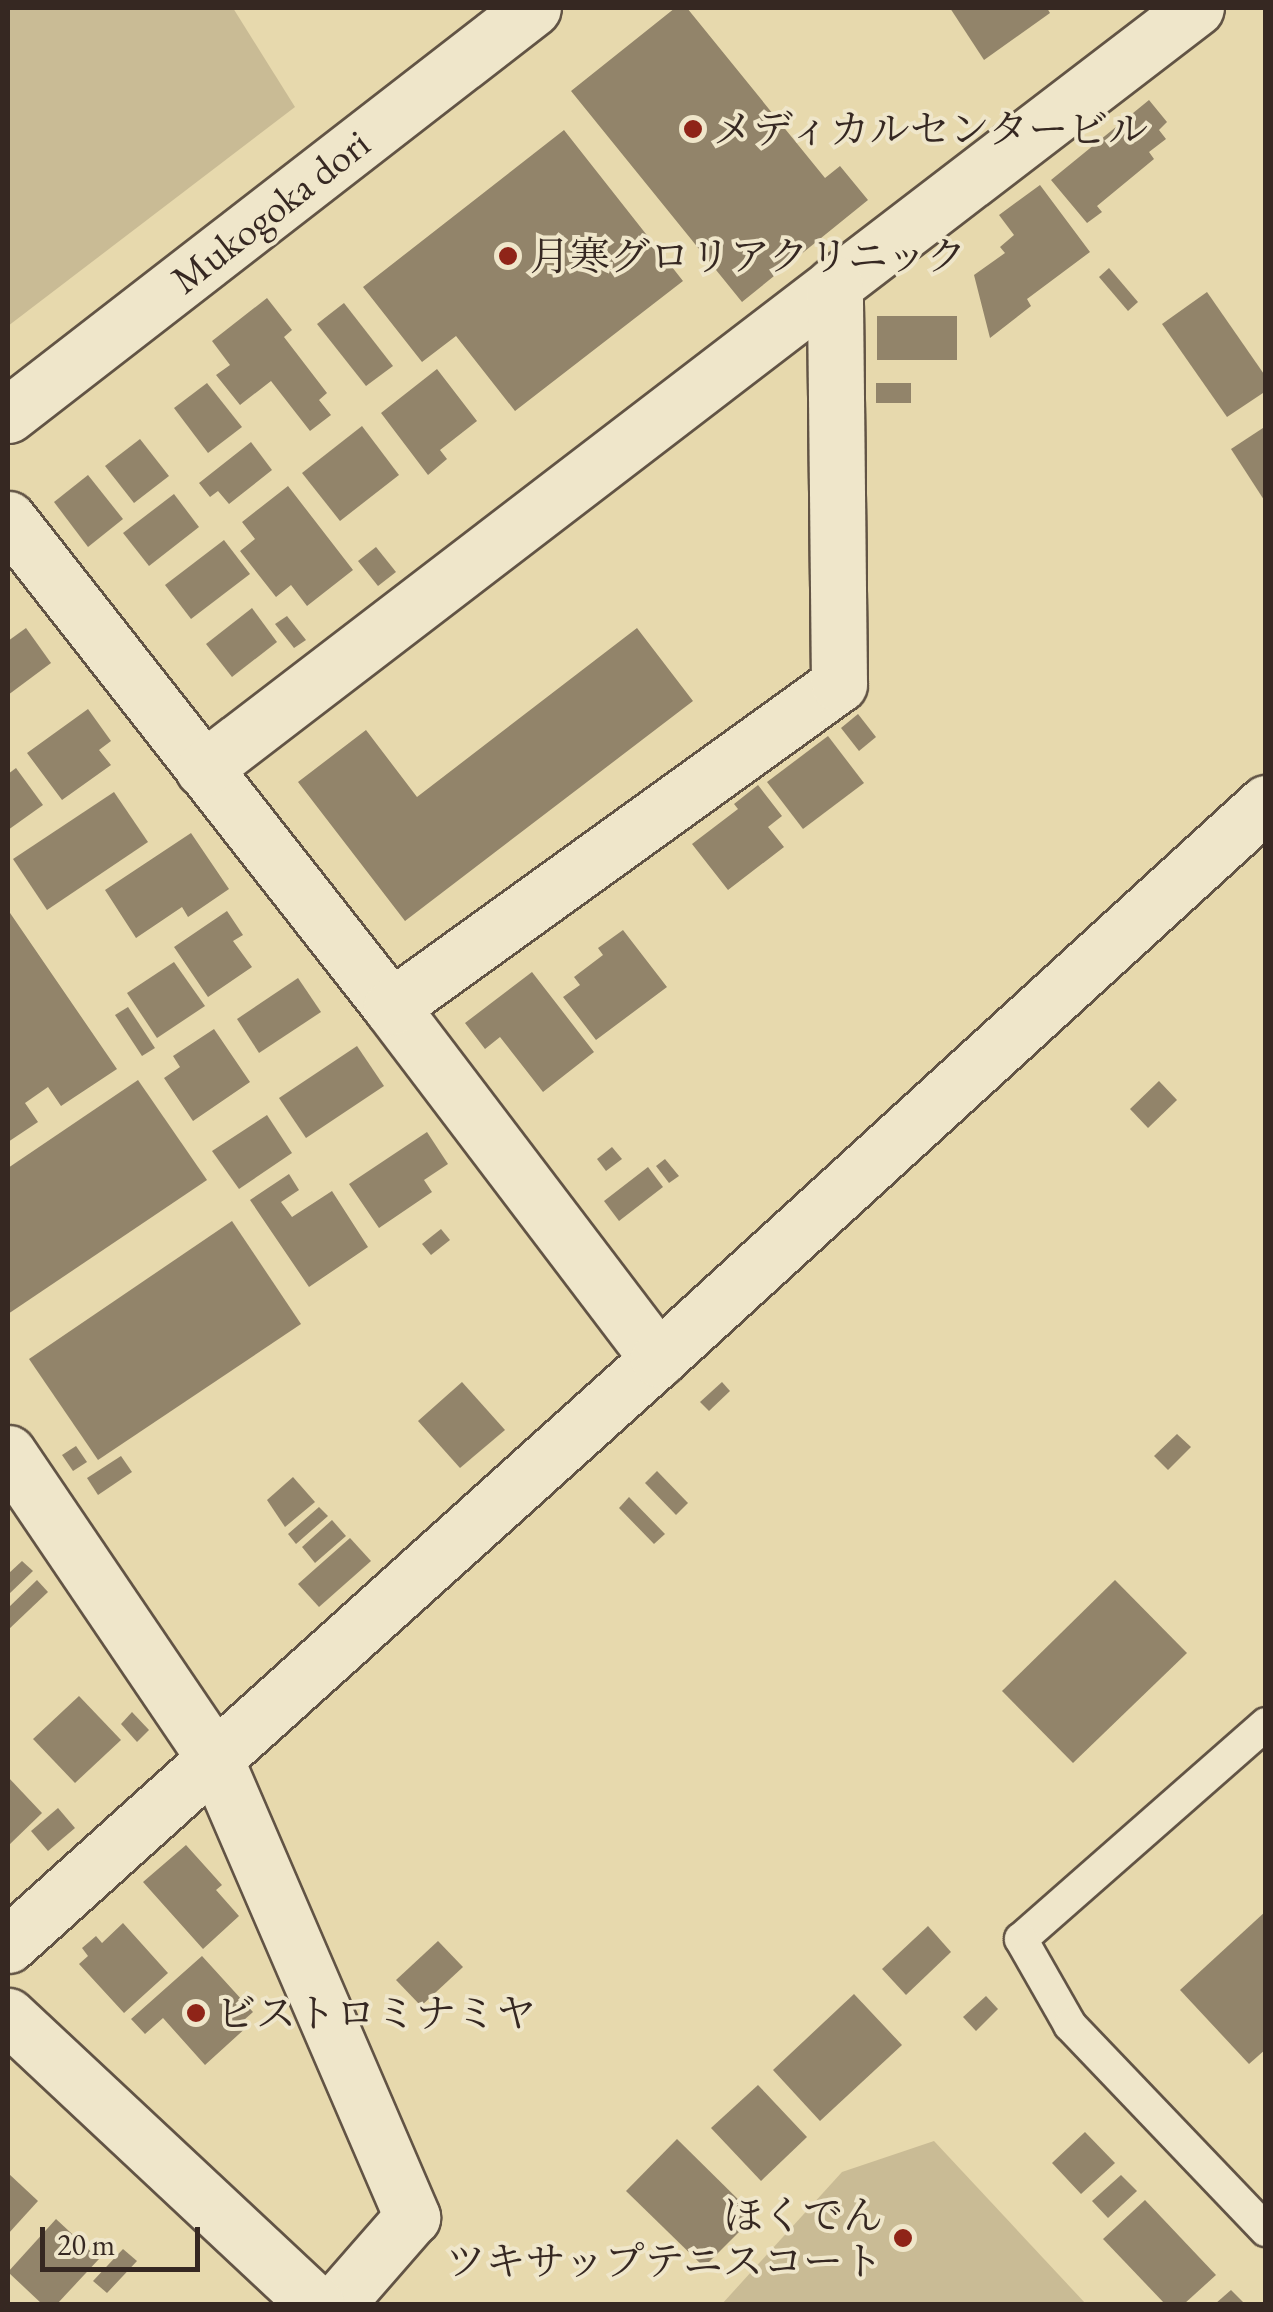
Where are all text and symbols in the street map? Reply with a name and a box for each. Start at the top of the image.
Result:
place label: メディカルセンタービル [713,105,1153,153]
marker: メディカルセンタービル [682,118,704,140]
street label: Mukogoka dori [161,119,379,303]
place label: 月寒グロリアクリニック [530,232,970,280]
marker: 月寒グロリアクリニック [495,243,521,269]
place label: ビストロミナミヤ [216,1989,536,2037]
marker: ビストロミナミヤ [185,2002,207,2024]
place label: ほくでん ツキサップテニスコート [443,2191,883,2285]
scale bar [45,2207,205,2269]
text: 20 m [57,2225,115,2264]
marker: ほくでん ツキサップテニスコート [892,2227,914,2249]

